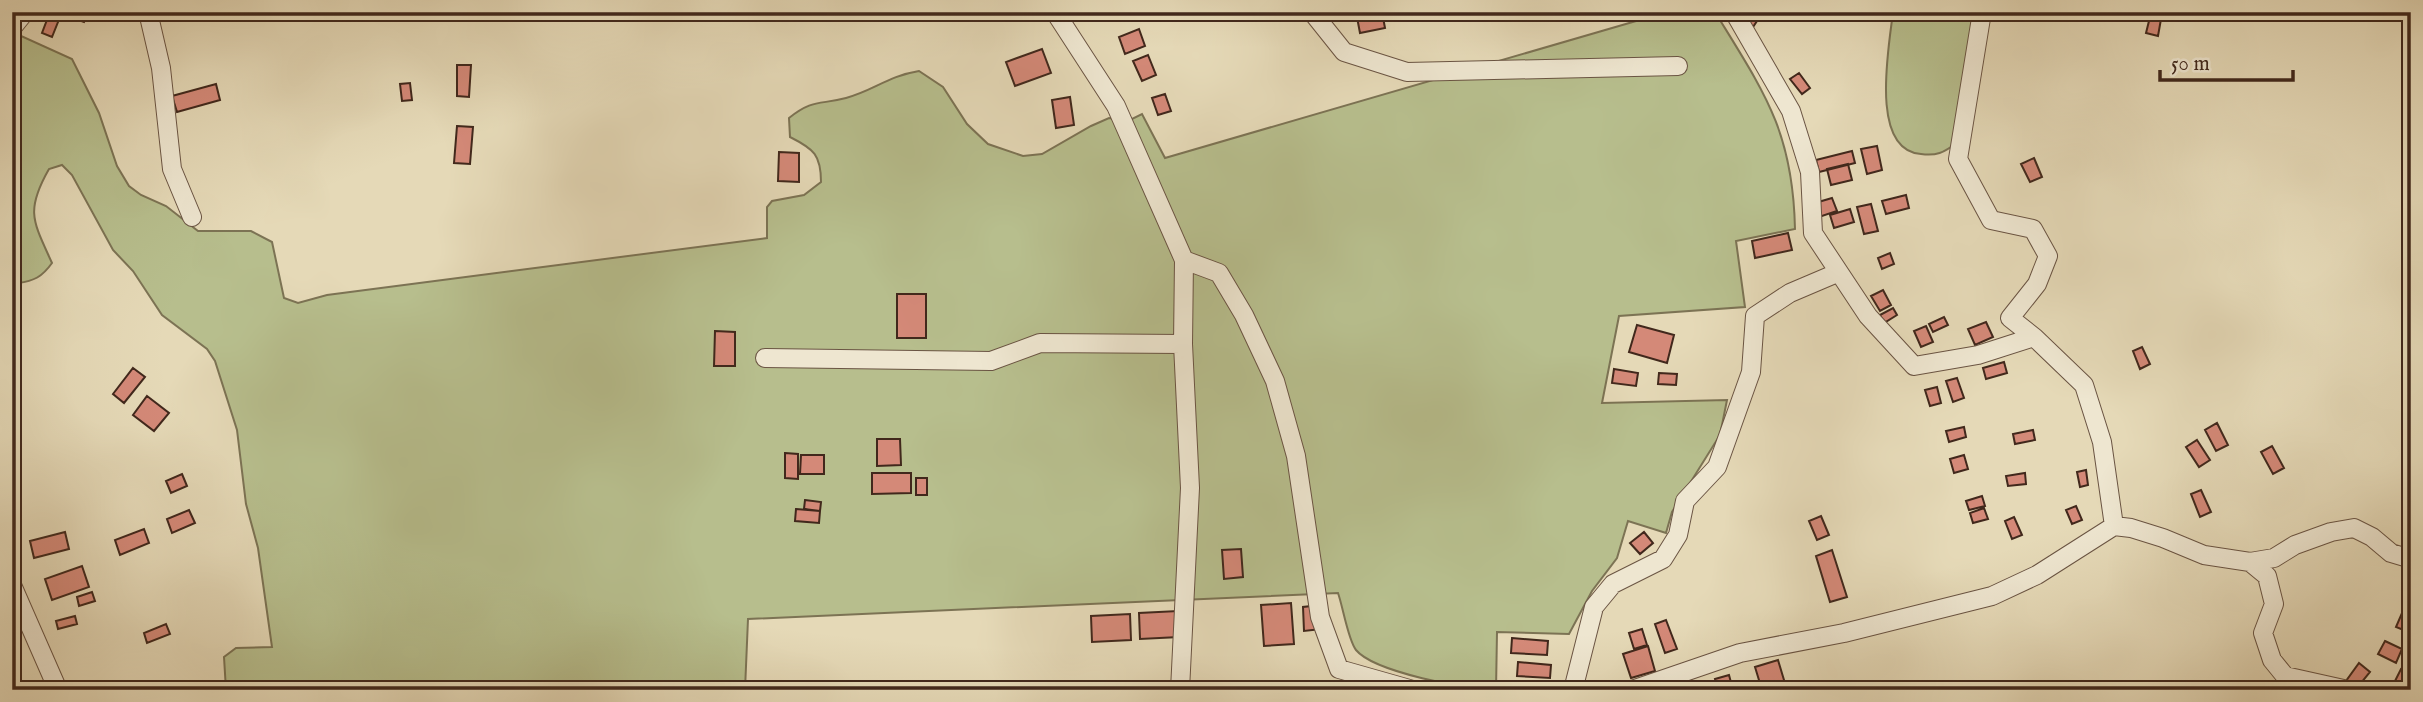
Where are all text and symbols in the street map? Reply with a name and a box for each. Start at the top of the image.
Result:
scale bar [2160,38,2294,82]
text: 50 m [2171,51,2210,78]

